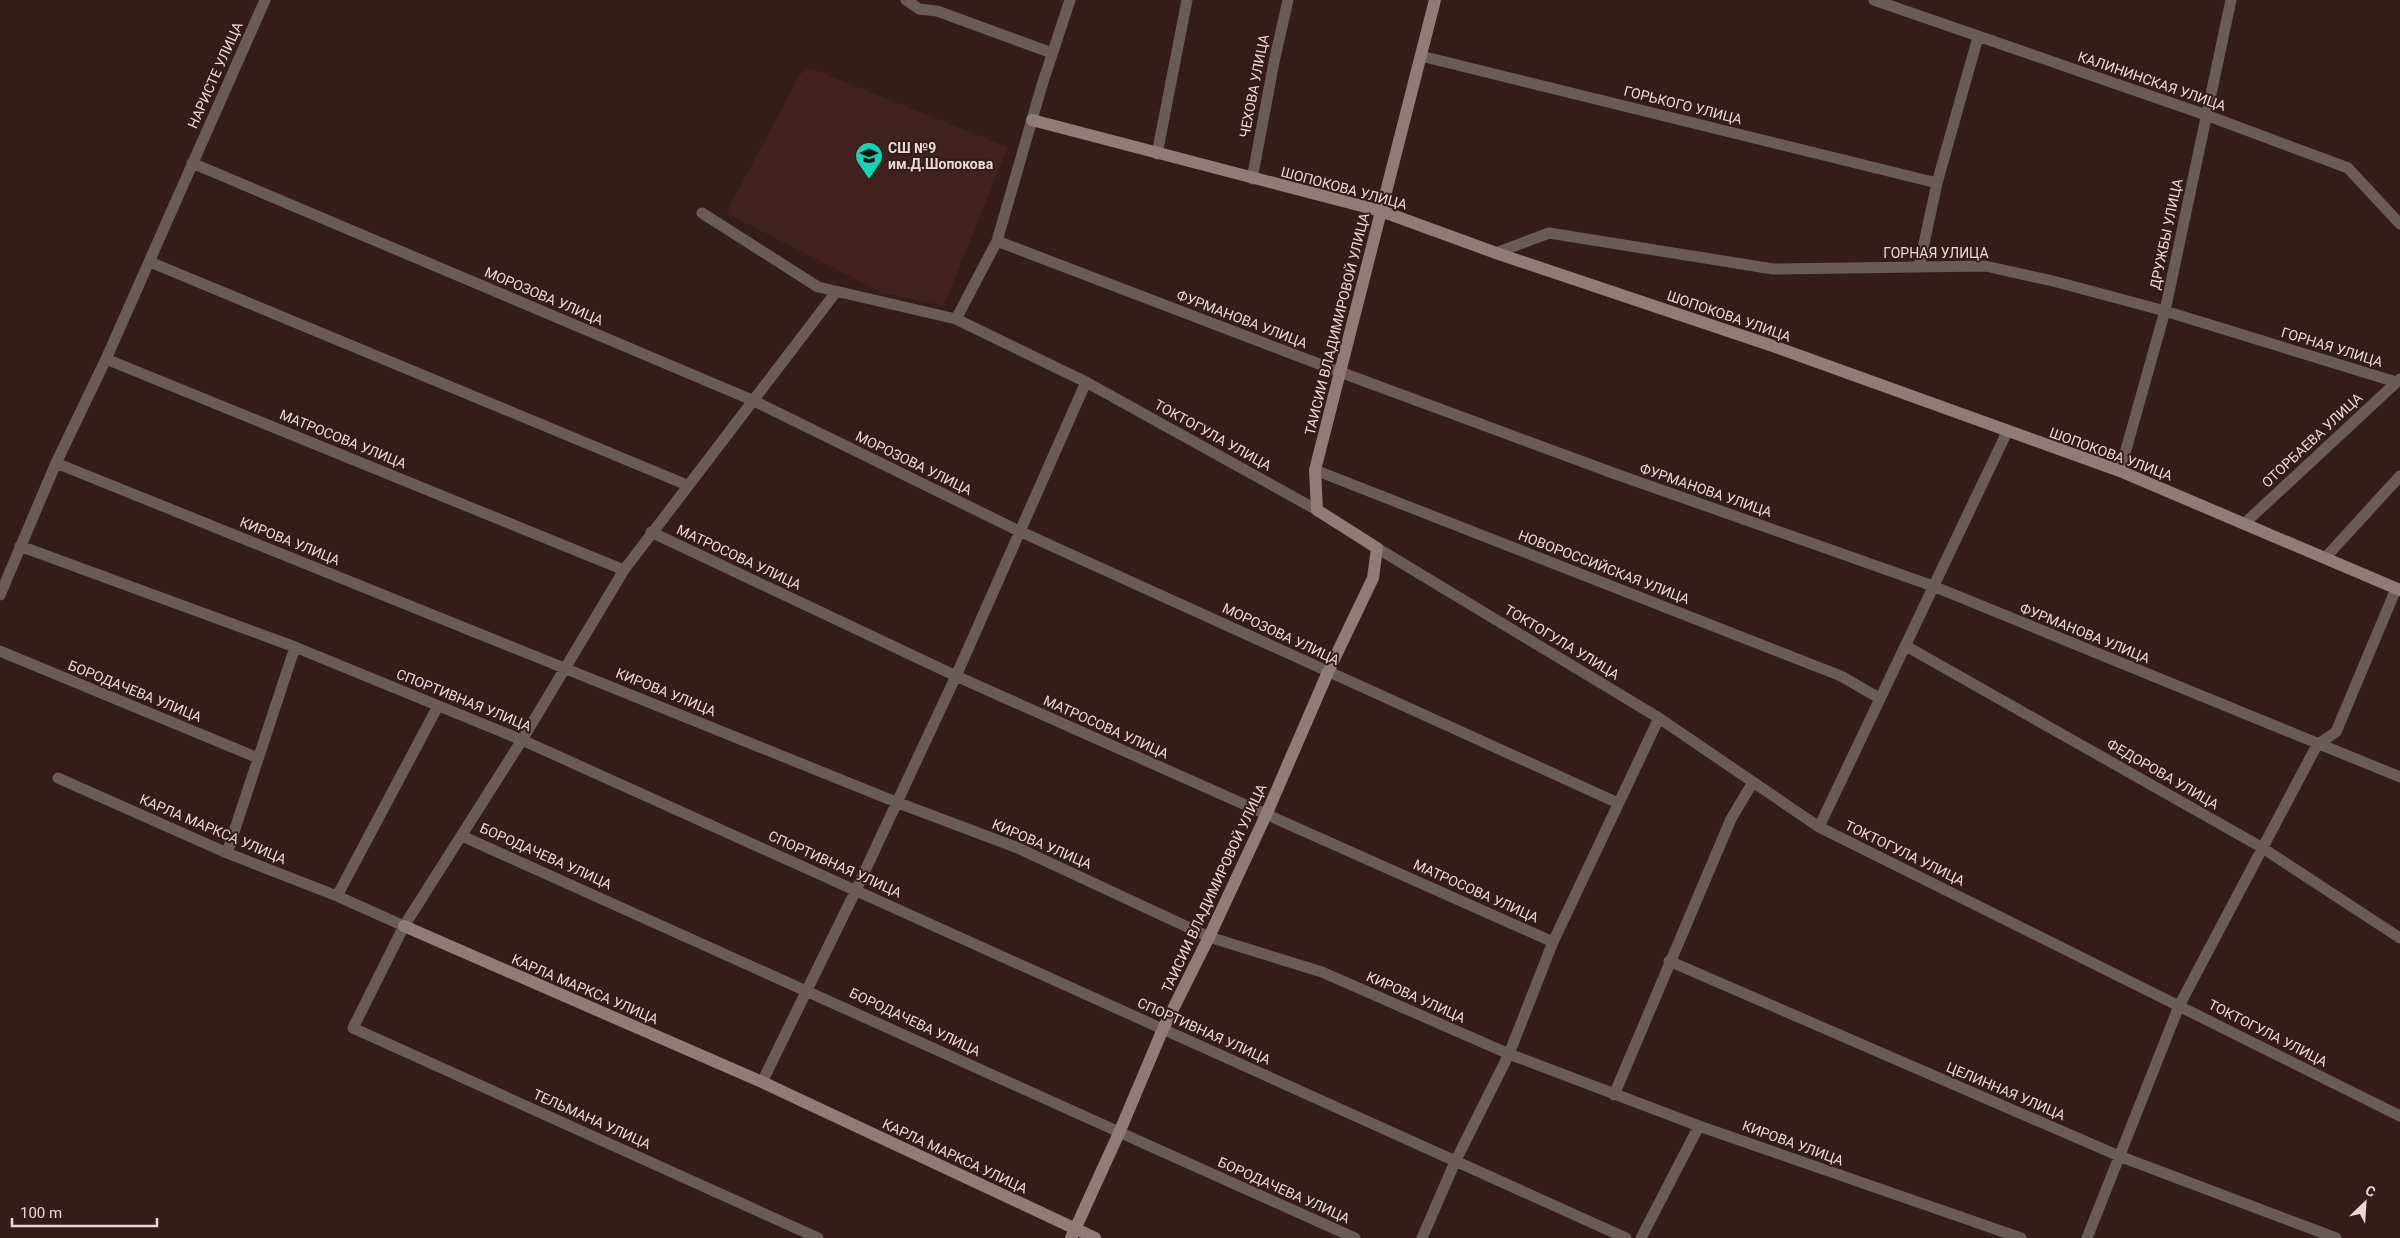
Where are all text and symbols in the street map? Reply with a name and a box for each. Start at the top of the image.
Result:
street label: НАРИСТЕ УЛИЦА [184,19,246,131]
street label: ЧЕХОВА УЛИЦА [1236,33,1272,139]
street label: КАЛИНИНСКАЯ УЛИЦА [2076,48,2228,114]
street label: ГОРЬКОГО УЛИЦА [1622,83,1744,127]
place label: СШ №9 им.Д.Шопокова [888,140,994,172]
school or university icon: СШ №9 им.Д.Шопокова [854,141,884,180]
street label: ШОПОКОВА УЛИЦА [1279,163,1409,213]
street label: ДРУЖБЫ УЛИЦА [2146,177,2186,291]
street label: ТАИСИИ ВЛАДИМИРОВОЙ УЛИЦА [1302,211,1372,437]
street label: ГОРНАЯ УЛИЦА [1883,245,1989,261]
street label: МОРОЗОВА УЛИЦА [482,264,606,328]
street label: ФУРМАНОВА УЛИЦА [1174,287,1310,351]
street label: ШОПОКОВА УЛИЦА [1665,287,1793,345]
street label: ГОРНАЯ УЛИЦА [2279,324,2385,370]
street label: ОТОРБАЕВА УЛИЦА [2259,389,2365,491]
street label: ТОКТОГУЛА УЛИЦА [1152,396,1274,474]
street label: МАТРОСОВА УЛИЦА [277,406,409,472]
street label: ШОПОКОВА УЛИЦА [2047,424,2175,484]
street label: МОРОЗОВА УЛИЦА [853,428,975,498]
street label: ФУРМАНОВА УЛИЦА [1638,460,1774,520]
street label: КИРОВА УЛИЦА [238,514,342,568]
street label: МАТРОСОВА УЛИЦА [674,521,804,593]
street label: НОВОРОССИЙСКАЯ УЛИЦА [1516,527,1692,607]
street label: МОРОЗОВА УЛИЦА [1220,600,1342,668]
street label: ФУРМАНОВА УЛИЦА [2018,600,2152,666]
street label: ТОКТОГУЛА УЛИЦА [1502,601,1622,683]
street label: БОРОДАЧЕВА УЛИЦА [66,657,204,725]
street label: КИРОВА УЛИЦА [614,665,718,719]
street label: СПОРТИВНАЯ УЛИЦА [394,666,534,734]
street label: МАТРОСОВА УЛИЦА [1041,692,1171,762]
street label: ФЕДОРОВА УЛИЦА [2104,735,2222,813]
street label: ТАИСИИ ВЛАДИМИРОВОЙ УЛИЦА [1158,781,1270,995]
street label: КАРЛА МАРКСА УЛИЦА [137,791,289,867]
street label: КИРОВА УЛИЦА [990,816,1094,872]
street label: ТОКТОГУЛА УЛИЦА [1842,817,1968,889]
street label: БОРОДАЧЕВА УЛИЦА [478,820,614,892]
street label: СПОРТИВНАЯ УЛИЦА [766,827,904,901]
street label: МАТРОСОВА УЛИЦА [1411,856,1541,926]
street label: КАРЛА МАРКСА УЛИЦА [509,951,661,1027]
street label: КИРОВА УЛИЦА [1364,968,1468,1026]
street label: БОРОДАЧЕВА УЛИЦА [847,985,983,1059]
street label: СПОРТИВНАЯ УЛИЦА [1135,994,1273,1068]
street label: ТОКТОГУЛА УЛИЦА [2206,996,2330,1070]
street label: ЦЕЛИННАЯ УЛИЦА [1944,1059,2068,1123]
street label: ТЕЛЬМАНА УЛИЦА [531,1086,653,1152]
street label: КАРЛА МАРКСА УЛИЦА [880,1115,1030,1197]
street label: КИРОВА УЛИЦА [1740,1117,1846,1169]
street label: БОРОДАЧЕВА УЛИЦА [1216,1154,1352,1226]
north arrow [2340,1178,2390,1228]
text: С [2363,1182,2378,1200]
scale bar [12,1196,158,1228]
text: 100 m [20,1204,62,1222]

